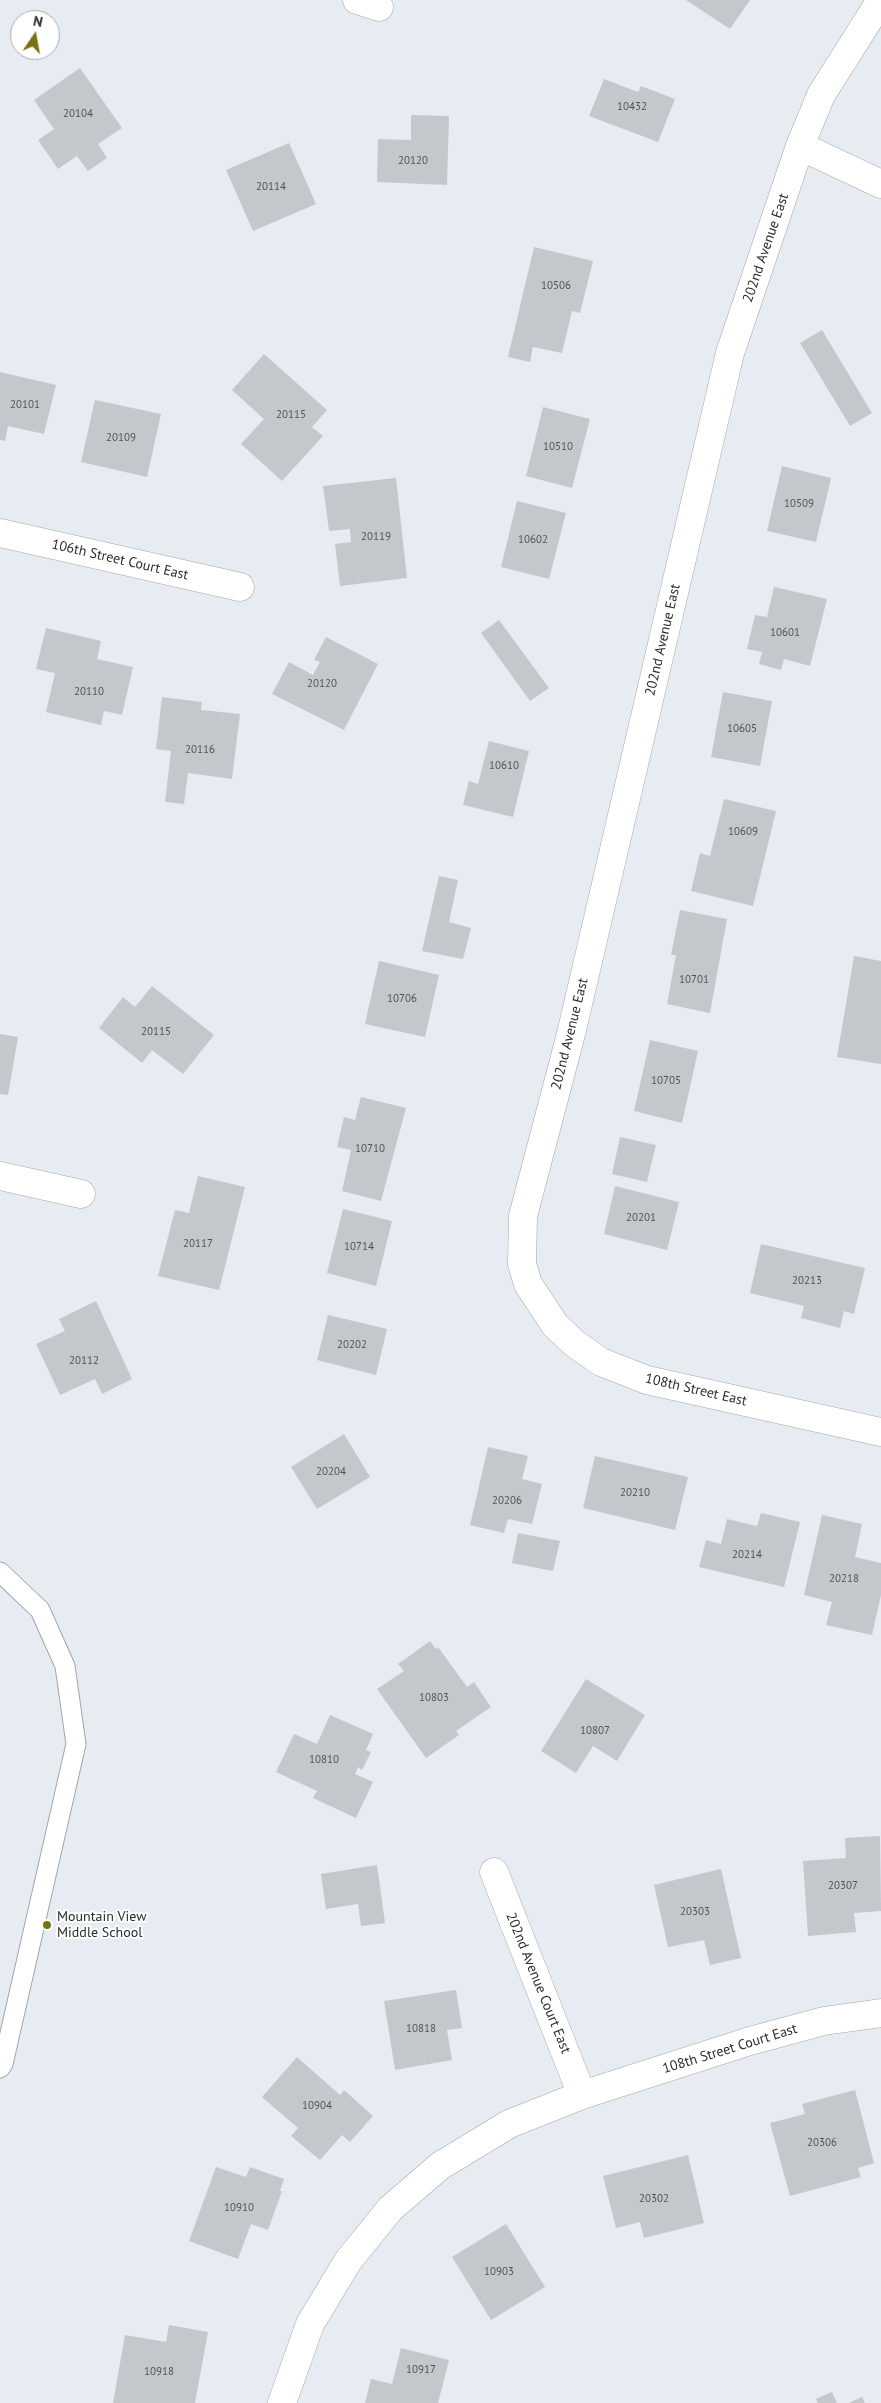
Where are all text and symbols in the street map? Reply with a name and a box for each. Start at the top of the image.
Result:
north arrow [10,10,60,60]
text: N [32,12,44,31]
house number: 10432 [617,100,647,114]
house number: 20104 [63,107,93,121]
house number: 20120 [398,154,428,168]
house number: 20114 [256,180,286,194]
street label: 202nd Avenue East [739,191,793,305]
house number: 10506 [541,279,571,293]
house number: 20101 [10,398,40,412]
house number: 20115 [276,408,306,422]
house number: 20109 [106,431,136,445]
house number: 10510 [543,440,573,454]
house number: 10509 [784,497,814,511]
house number: 20119 [361,530,391,544]
house number: 10602 [518,533,548,547]
street label: 106th Street Court East [50,536,190,584]
street label: 202nd Avenue East [642,582,684,698]
house number: 10601 [770,626,800,640]
house number: 20120 [307,677,337,691]
house number: 20110 [74,685,104,699]
house number: 10605 [727,722,757,736]
house number: 20116 [185,743,215,757]
house number: 10610 [489,759,519,773]
house number: 10609 [728,825,758,839]
house number: 10701 [679,973,709,987]
street label: 202nd Avenue East [548,976,592,1092]
house number: 10706 [387,992,417,1006]
house number: 20115 [141,1025,171,1039]
house number: 10705 [651,1074,681,1088]
house number: 10710 [355,1142,385,1156]
house number: 20201 [626,1211,656,1225]
house number: 20117 [183,1237,213,1251]
house number: 10714 [344,1240,374,1254]
house number: 20213 [792,1274,822,1288]
house number: 20202 [337,1338,367,1352]
house number: 20112 [69,1354,99,1368]
street label: 108th Street East [644,1370,748,1410]
house number: 20204 [316,1465,346,1479]
house number: 20210 [620,1486,650,1500]
house number: 20206 [492,1494,522,1508]
house number: 20214 [732,1548,762,1562]
house number: 20218 [829,1572,859,1586]
house number: 10803 [419,1691,449,1705]
house number: 10807 [580,1724,610,1738]
house number: 10810 [309,1753,339,1767]
house number: 20307 [828,1879,858,1893]
house number: 20303 [680,1905,710,1919]
place label: Mountain View Middle School [57,1909,147,1941]
street label: 202nd Avenue Court East [502,1910,574,2056]
marker: Mountain View Middle School [41,1919,53,1931]
street label: 108th Street Court East [661,2021,799,2077]
house number: 10818 [406,2022,436,2036]
house number: 10904 [302,2099,332,2113]
house number: 20306 [807,2136,837,2150]
house number: 20302 [639,2192,669,2206]
house number: 10910 [224,2201,254,2215]
house number: 10903 [484,2265,514,2279]
house number: 10917 [406,2363,436,2377]
house number: 10918 [144,2365,174,2379]

